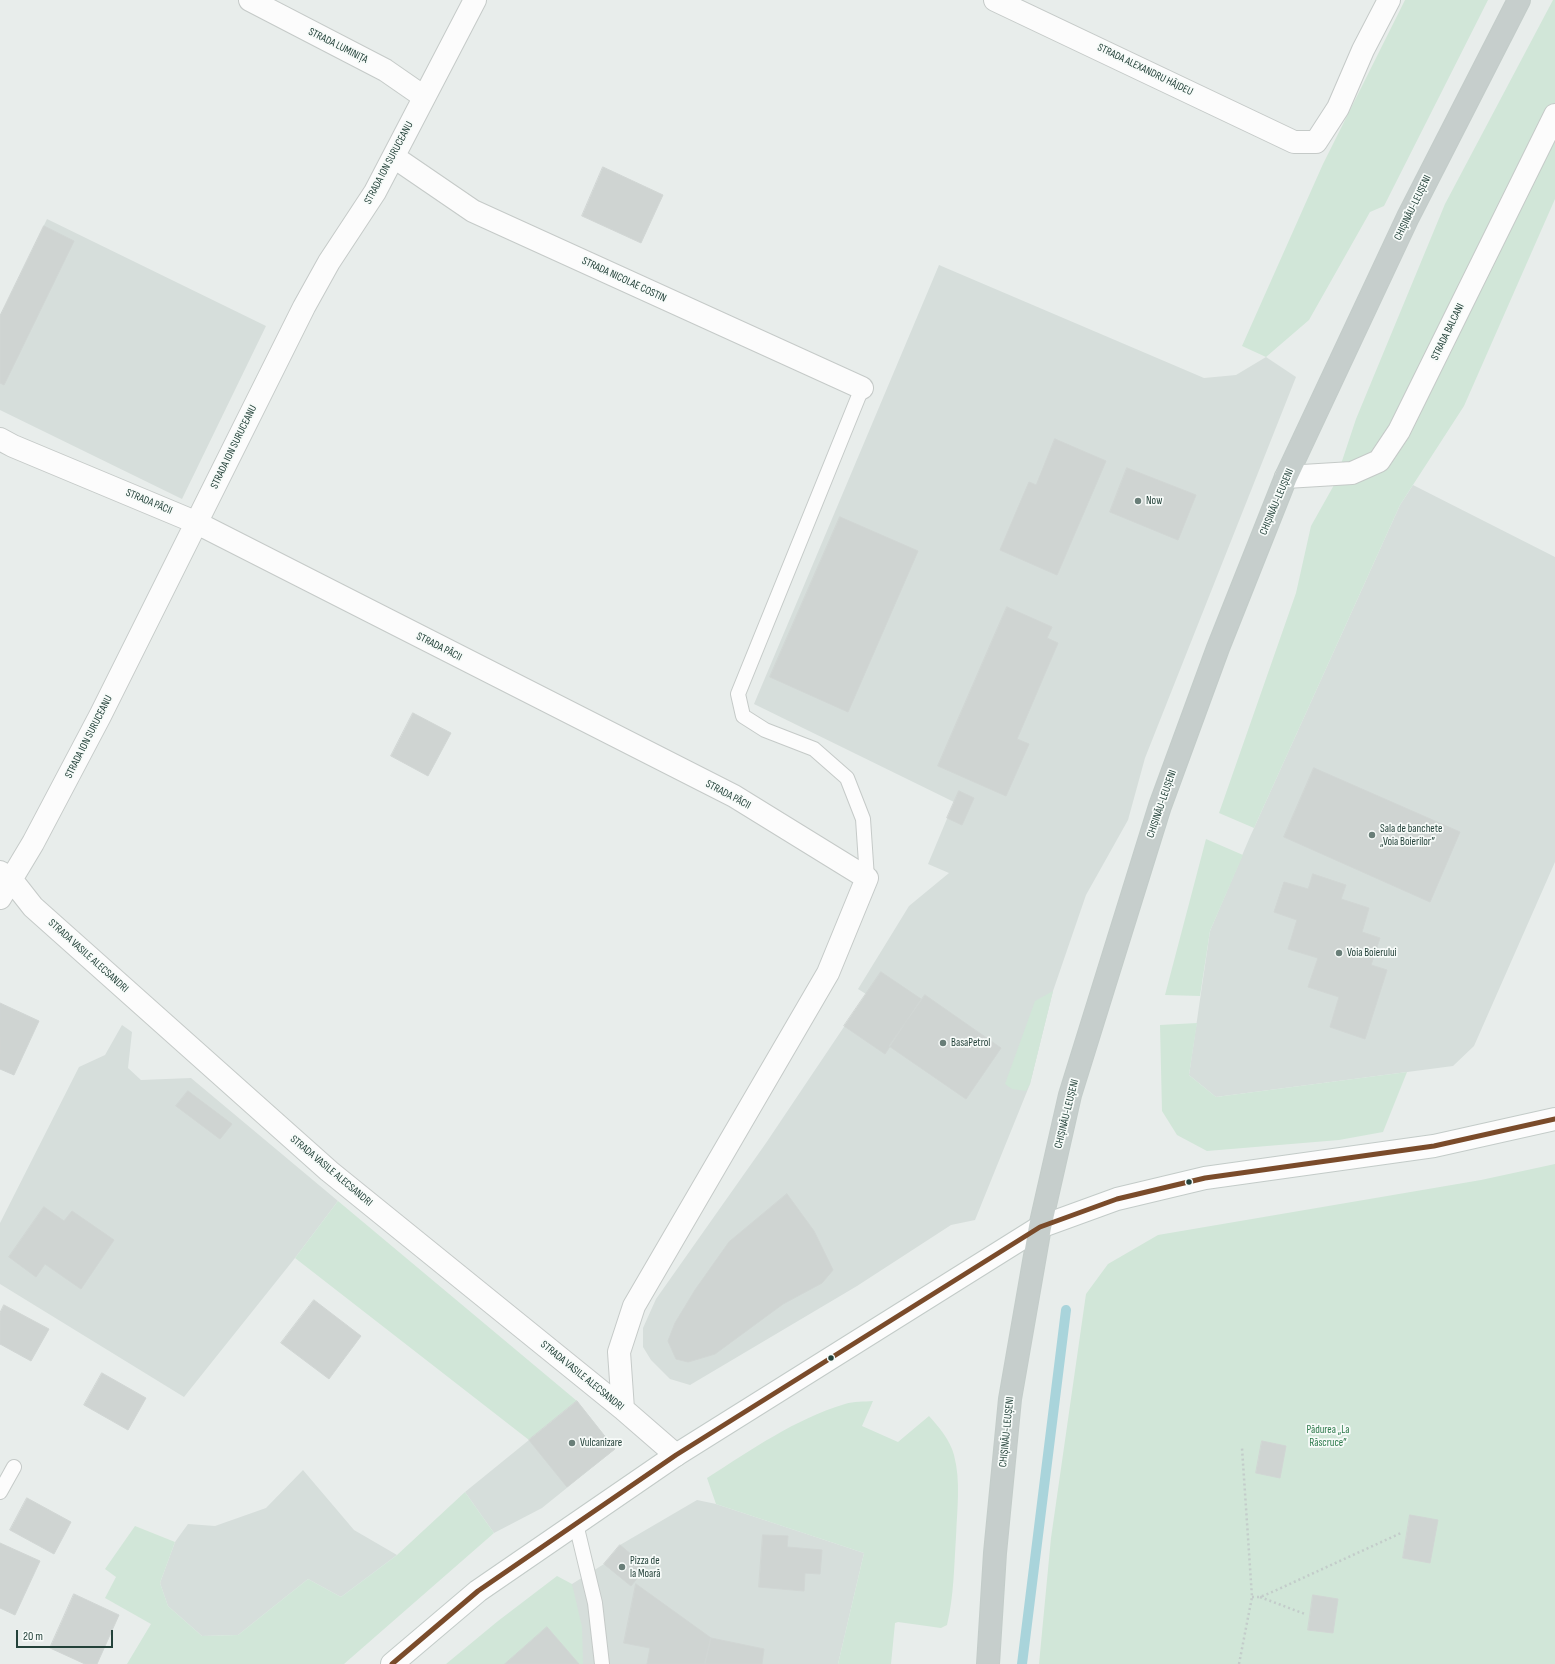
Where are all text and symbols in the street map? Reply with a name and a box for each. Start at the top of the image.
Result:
street label: STRADA LUMINIȚA [306,25,370,67]
street label: STRADA ALEXANDRU HÂJDEU [1095,41,1195,99]
street label: STRADA ION SURUCEANU [362,119,416,207]
street label: CHIȘINĂU-LEUȘENI [1392,173,1434,243]
street label: STRADA NICOLAE COSTIN [580,255,668,305]
street label: STRADA BALCANI [1429,301,1467,363]
street label: STRADA ION SURUCEANU [208,403,260,491]
street label: CHIȘINĂU-LEUȘENI [1257,467,1297,537]
street label: STRADA PĂCII [124,486,174,518]
place label: Now [1146,494,1162,508]
marker: Now [1133,496,1143,506]
street label: STRADA PĂCII [414,630,464,664]
street label: STRADA ION SURUCEANU [62,693,116,781]
street label: CHIȘINĂU-LEUȘENI [1144,768,1180,840]
street label: STRADA PĂCII [703,778,753,812]
place label: Sala de banchete „Voia Boierilor” [1380,822,1442,848]
marker: Sala de banchete „Voia Boierilor” [1367,830,1377,840]
street label: STRADA VASILE ALECSANDRI [45,917,131,995]
place label: Voia Boierului [1347,946,1397,960]
marker: Voia Boierului [1334,948,1344,958]
place label: BasaPetrol [951,1036,990,1050]
marker: BasaPetrol [938,1038,948,1048]
street label: CHIȘINĂU-LEUȘENI [1052,1078,1082,1150]
street label: STRADA VASILE ALECSANDRI [287,1133,375,1209]
unlabelled marker [1184,1177,1194,1187]
street label: STRADA VASILE ALECSANDRI [538,1338,626,1414]
unlabelled marker [826,1353,836,1363]
street label: CHIȘINĂU-LEUȘENI [997,1396,1017,1468]
park label: Pădurea „La Răscruce” [1306,1423,1350,1449]
place label: Vulcanizare [580,1436,622,1450]
marker: Vulcanizare [567,1438,577,1448]
place label: Pizza de la Moară [630,1554,661,1580]
marker: Pizza de la Moară [617,1562,627,1572]
scale bar [18,1622,115,1648]
text: 20 m [23,1629,43,1644]

